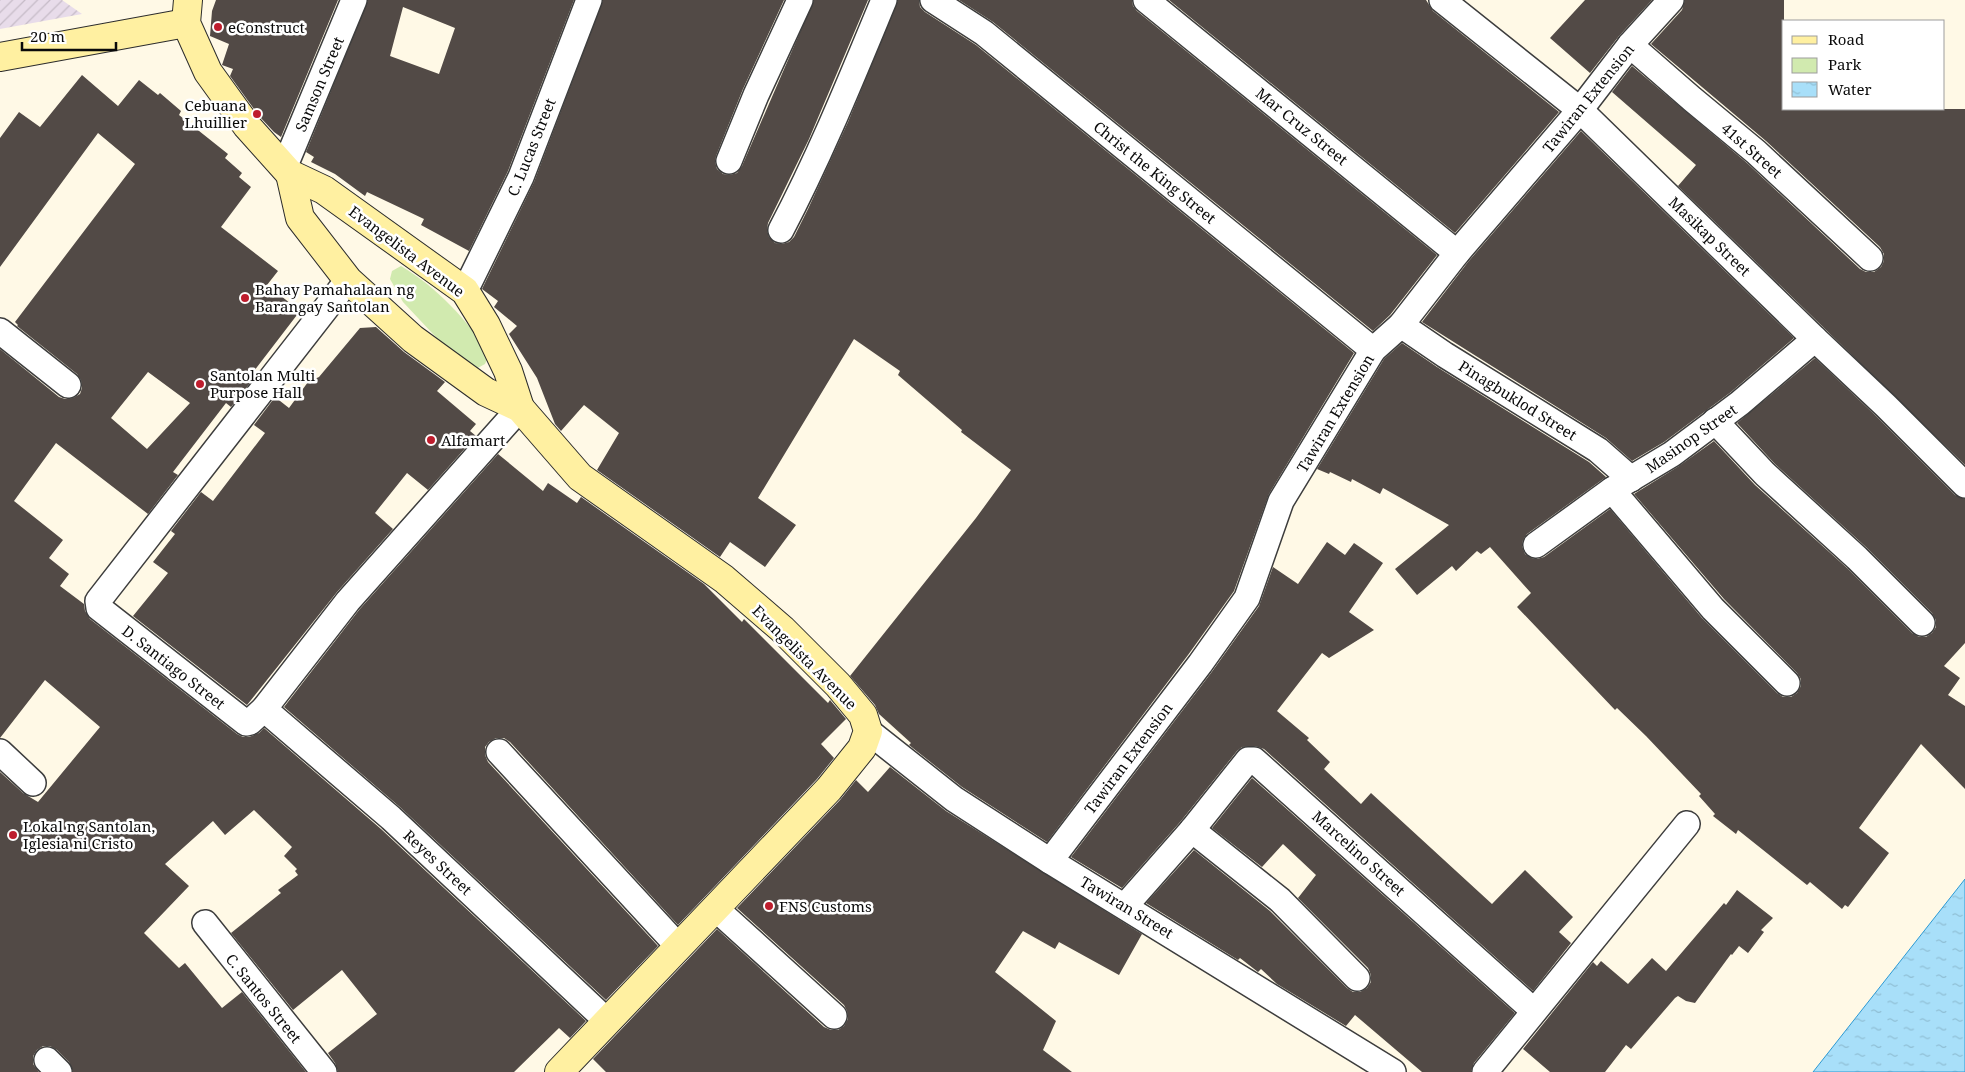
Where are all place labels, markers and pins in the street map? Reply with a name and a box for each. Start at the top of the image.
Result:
place label: eConstruct [228,17,305,37]
marker: eConstruct [212,21,224,33]
place label: Cebuana Lhuillier [184,95,247,132]
marker: Cebuana Lhuillier [251,108,263,120]
place label: Bahay Pamahalaan ng Barangay Santolan [255,279,414,316]
marker: Bahay Pamahalaan ng Barangay Santolan [239,292,251,304]
place label: Santolan Multi Purpose Hall [210,365,315,402]
marker: Santolan Multi Purpose Hall [194,378,206,390]
place label: Alfamart [441,430,505,450]
marker: Alfamart [425,434,437,446]
place label: Lokal ng Santolan, Iglesia ni Cristo [23,816,155,853]
marker: Lokal ng Santolan, Iglesia ni Cristo [7,829,19,841]
place label: FNS Customs [779,896,872,916]
marker: FNS Customs [763,900,775,912]

